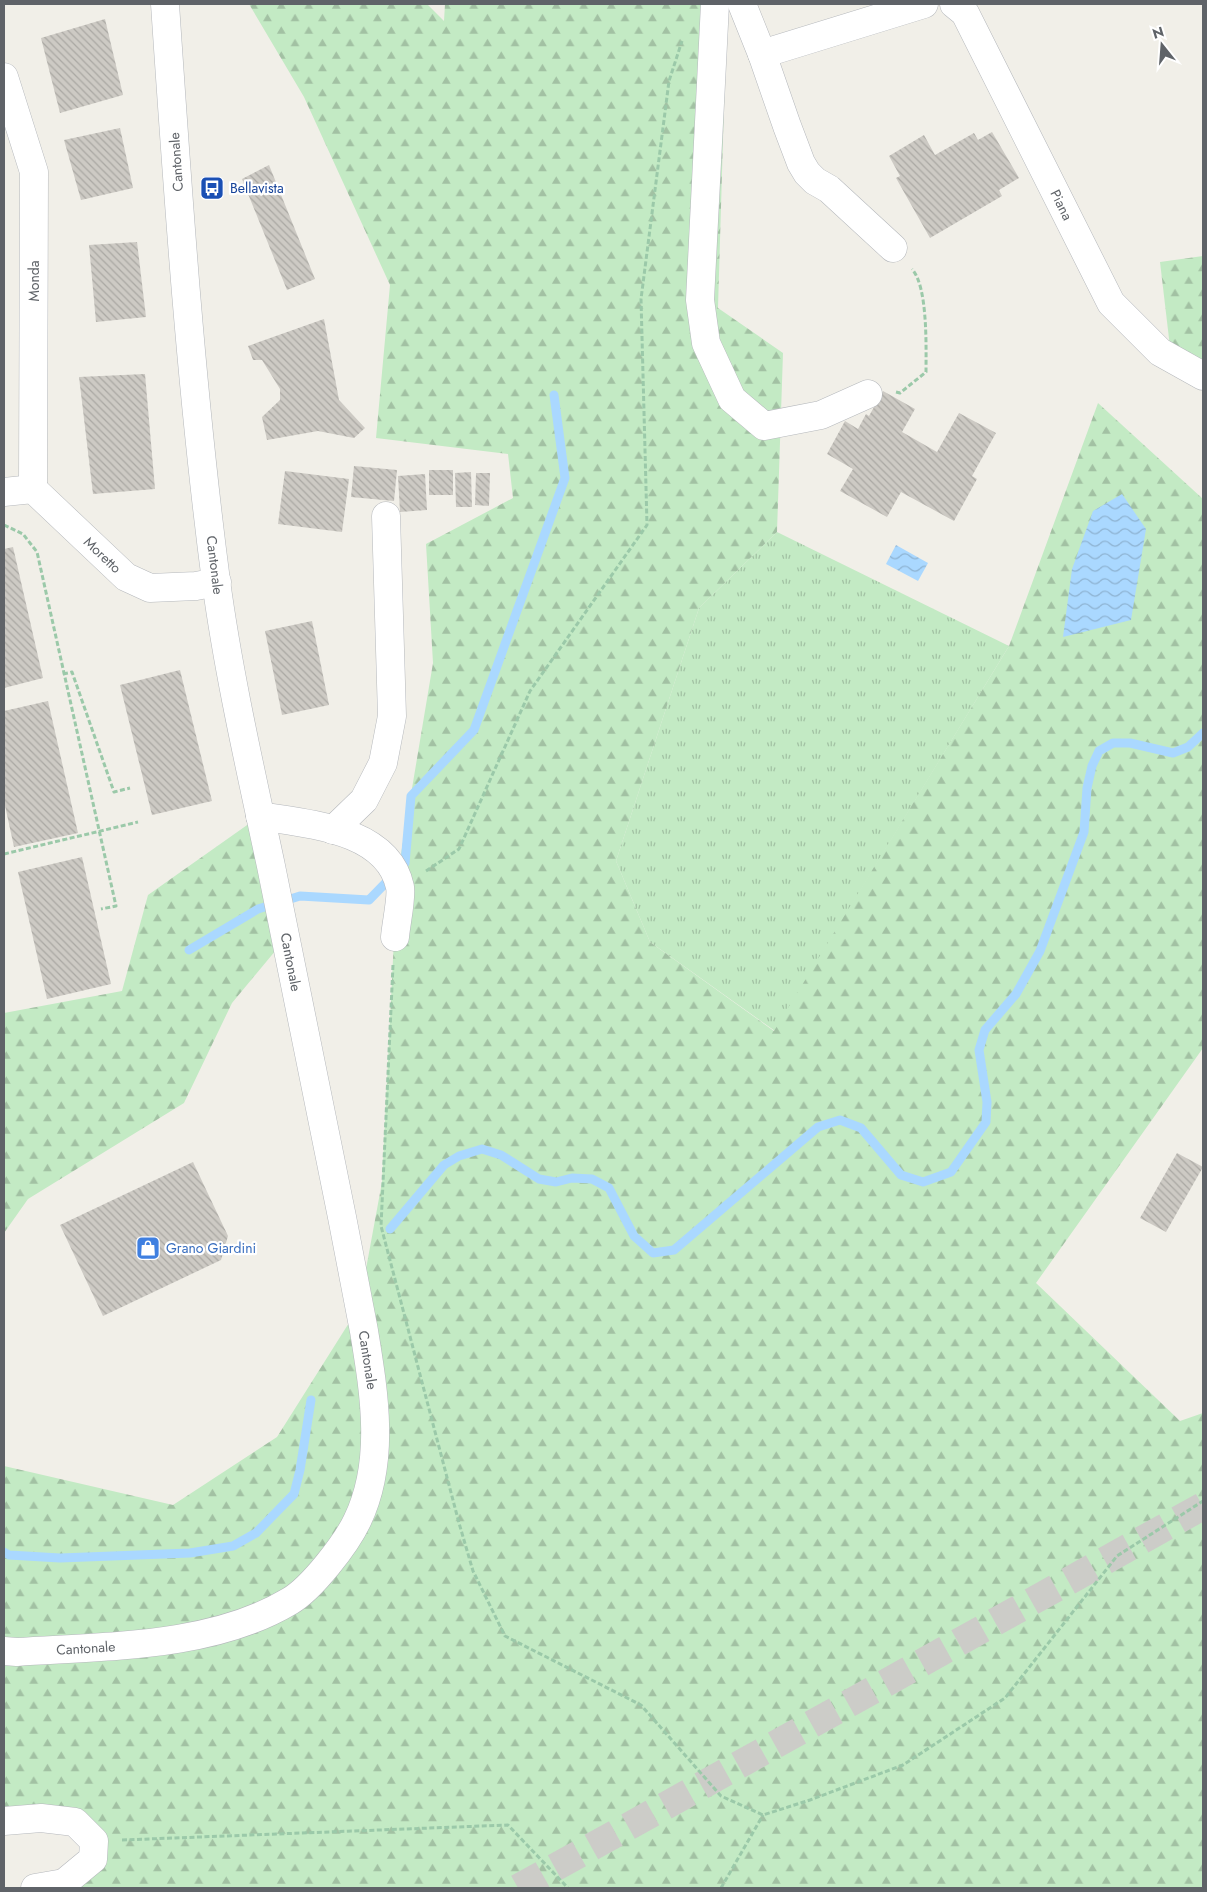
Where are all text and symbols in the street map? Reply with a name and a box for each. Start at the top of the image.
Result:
north arrow [1137,20,1187,70]
text: N [1150,21,1166,44]
street label: Cantonale [164,132,188,192]
bus stop icon: Bellavista [199,175,225,201]
place label: Bellavista [230,178,284,198]
street label: Piana [1045,186,1078,224]
street label: Monda [24,260,44,302]
street label: Moretto [79,532,126,578]
street label: Cantonale [201,534,229,596]
street label: Cantonale [276,931,306,993]
shop icon: Grano Giardini [135,1235,161,1261]
place label: Grano Giardini [166,1238,256,1258]
street label: Cantonale [353,1329,383,1391]
street label: Cantonale [56,1636,116,1660]

